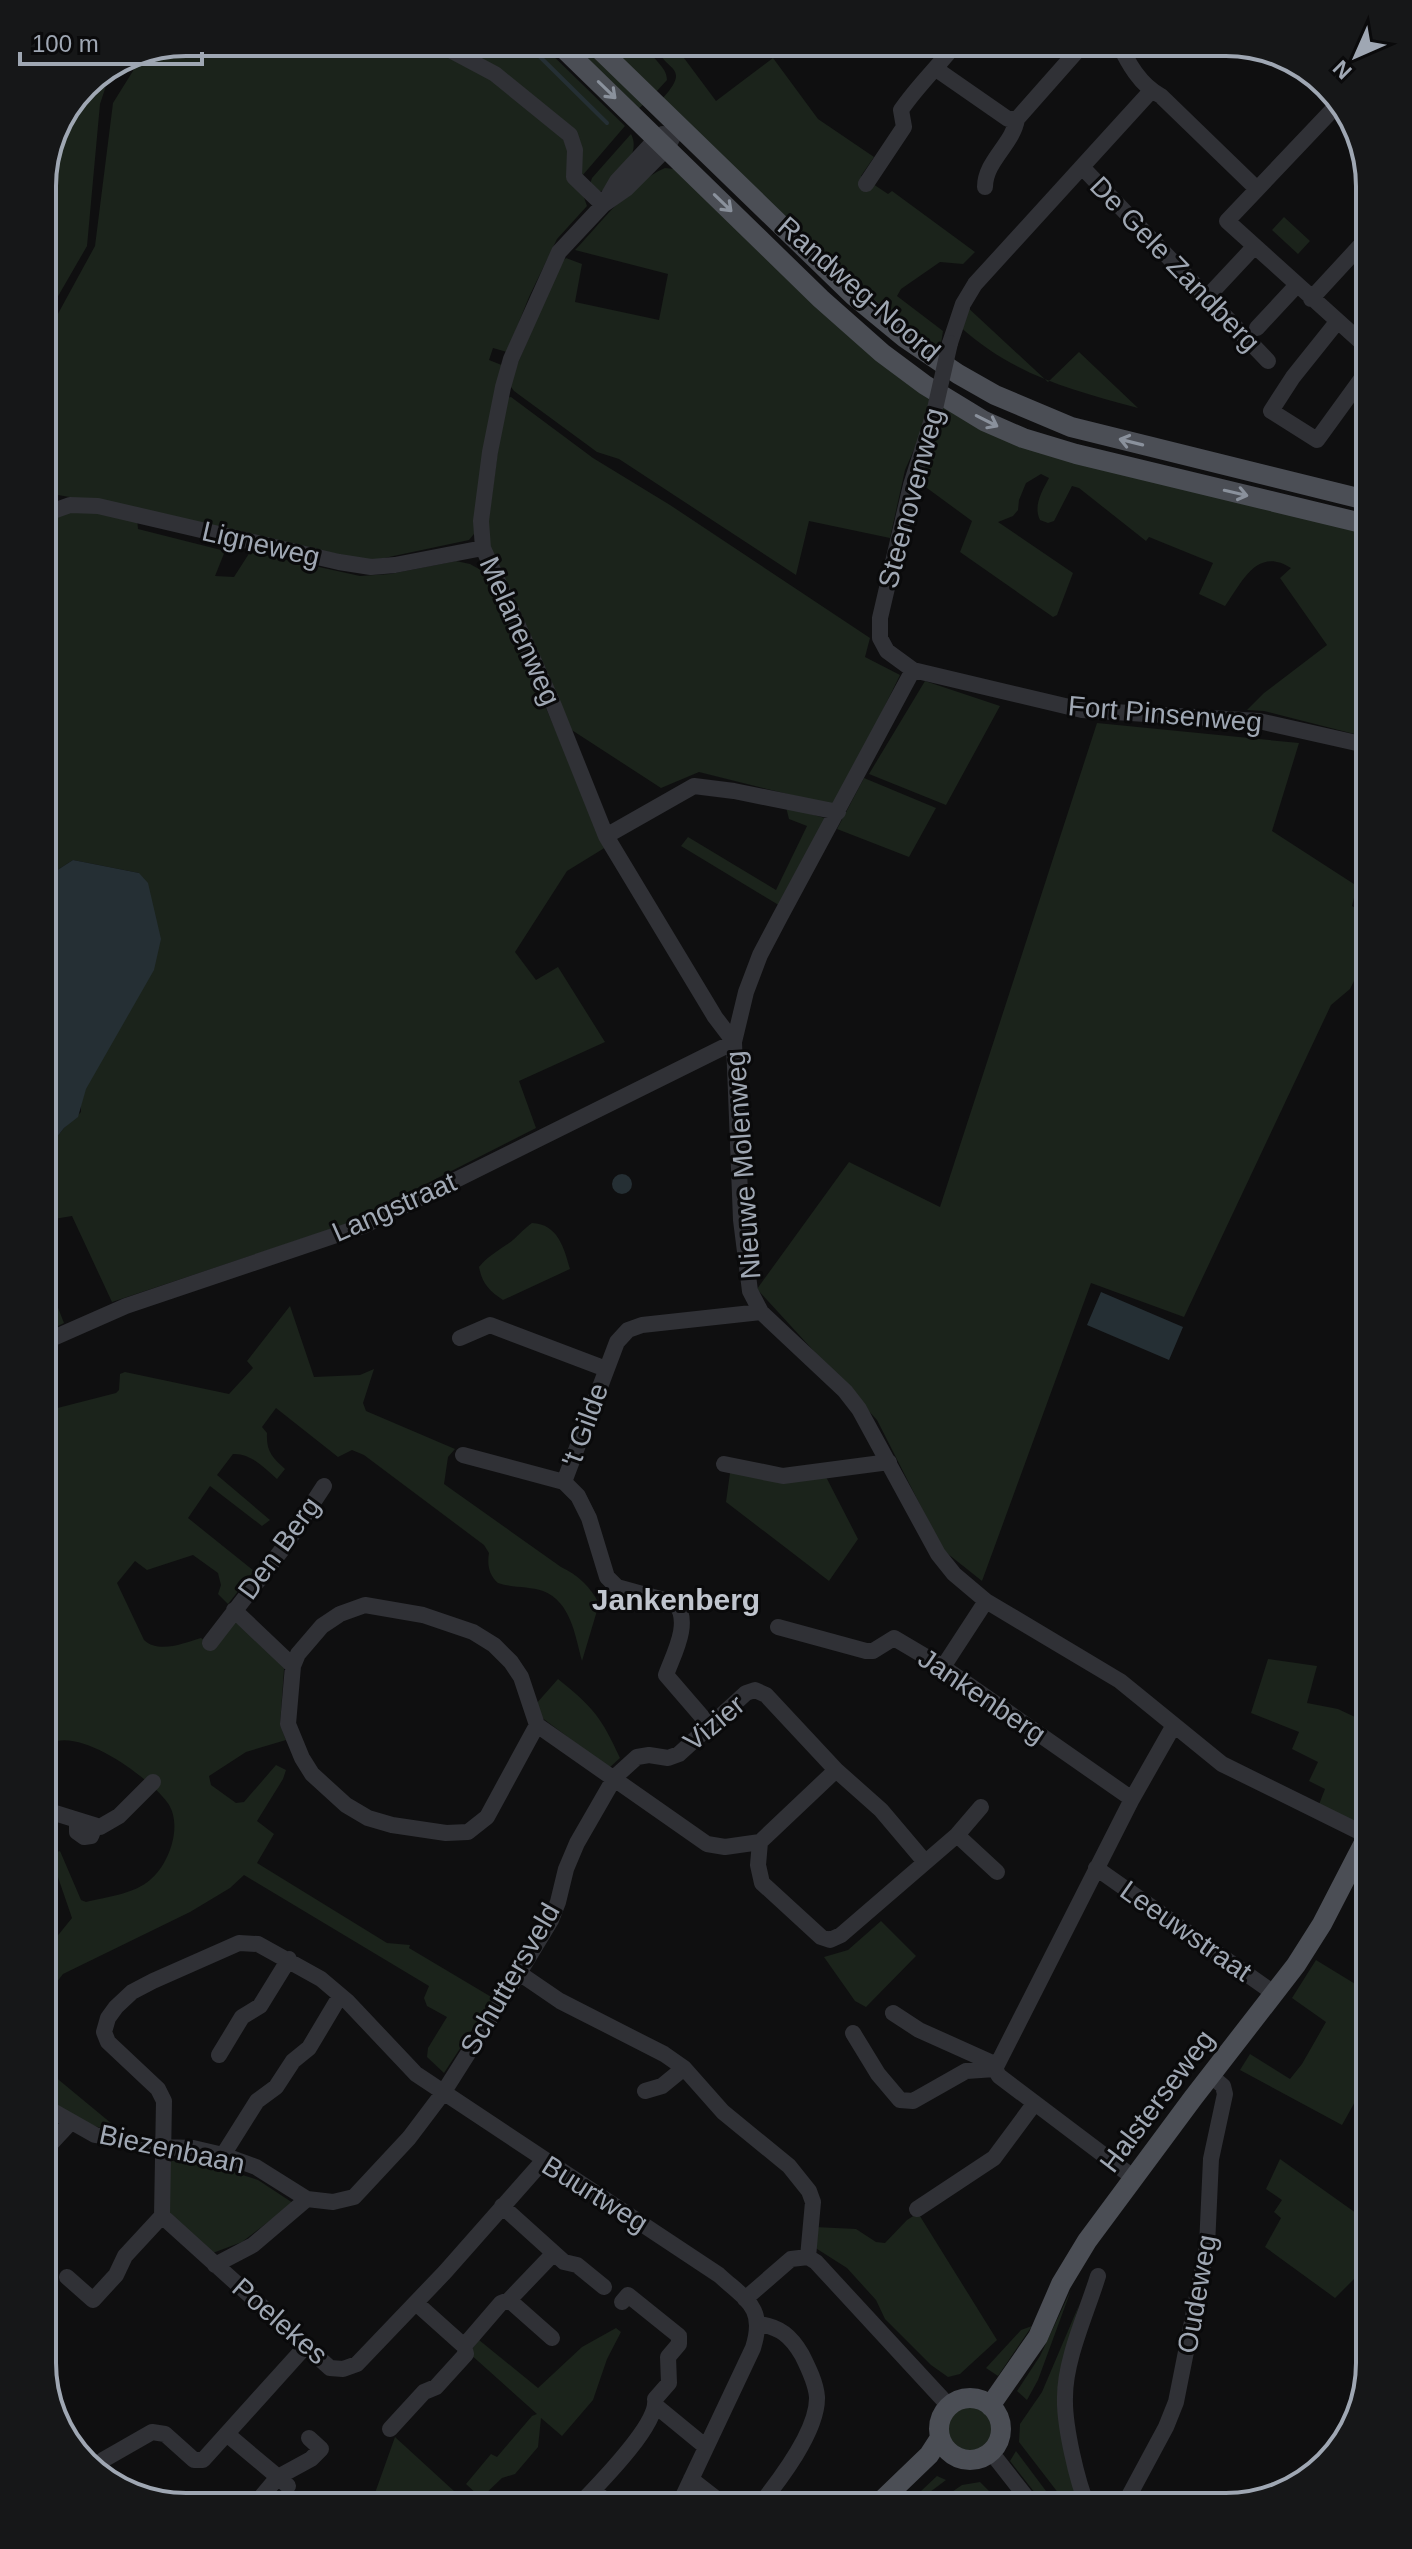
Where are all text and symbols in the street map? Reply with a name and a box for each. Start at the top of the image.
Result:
scale bar [20,16,202,66]
north arrow [1316,16,1396,96]
text: 100 m [32,30,99,57]
text: N [1328,55,1357,84]
one-way arrow [597,81,617,100]
street label: De Gele Zandberg [1084,170,1266,358]
one-way arrow [713,193,732,212]
street label: Randweg-Noord [772,210,946,368]
street label: Steenovenweg [872,405,950,591]
one-way arrow [975,413,998,429]
one-way arrow [1119,433,1145,448]
one-way arrow [1223,486,1248,501]
street label: Ligneweg [199,515,323,573]
street label: Melanenweg [474,552,566,710]
street label: Fort Pinsenweg [1067,690,1263,738]
street label: Nieuwe Molenweg [720,1050,766,1280]
street label: Langstraat [327,1166,461,1248]
street label: 't Gilde [556,1379,614,1471]
street label: Den Berg [232,1491,326,1605]
district label: Jankenberg [592,1583,760,1616]
street label: Jankenberg [913,1642,1051,1750]
street label: Vizier [677,1689,751,1757]
street label: Leeuwstraat [1115,1875,1258,1988]
street label: Schuttersveld [454,1898,566,2060]
street label: Halsterseweg [1094,2024,1220,2178]
street label: Biezenbaan [96,2118,248,2180]
street label: Buurtweg [537,2150,653,2238]
street label: Oudeweg [1171,2232,1223,2356]
street label: Poelekes [226,2272,334,2370]

